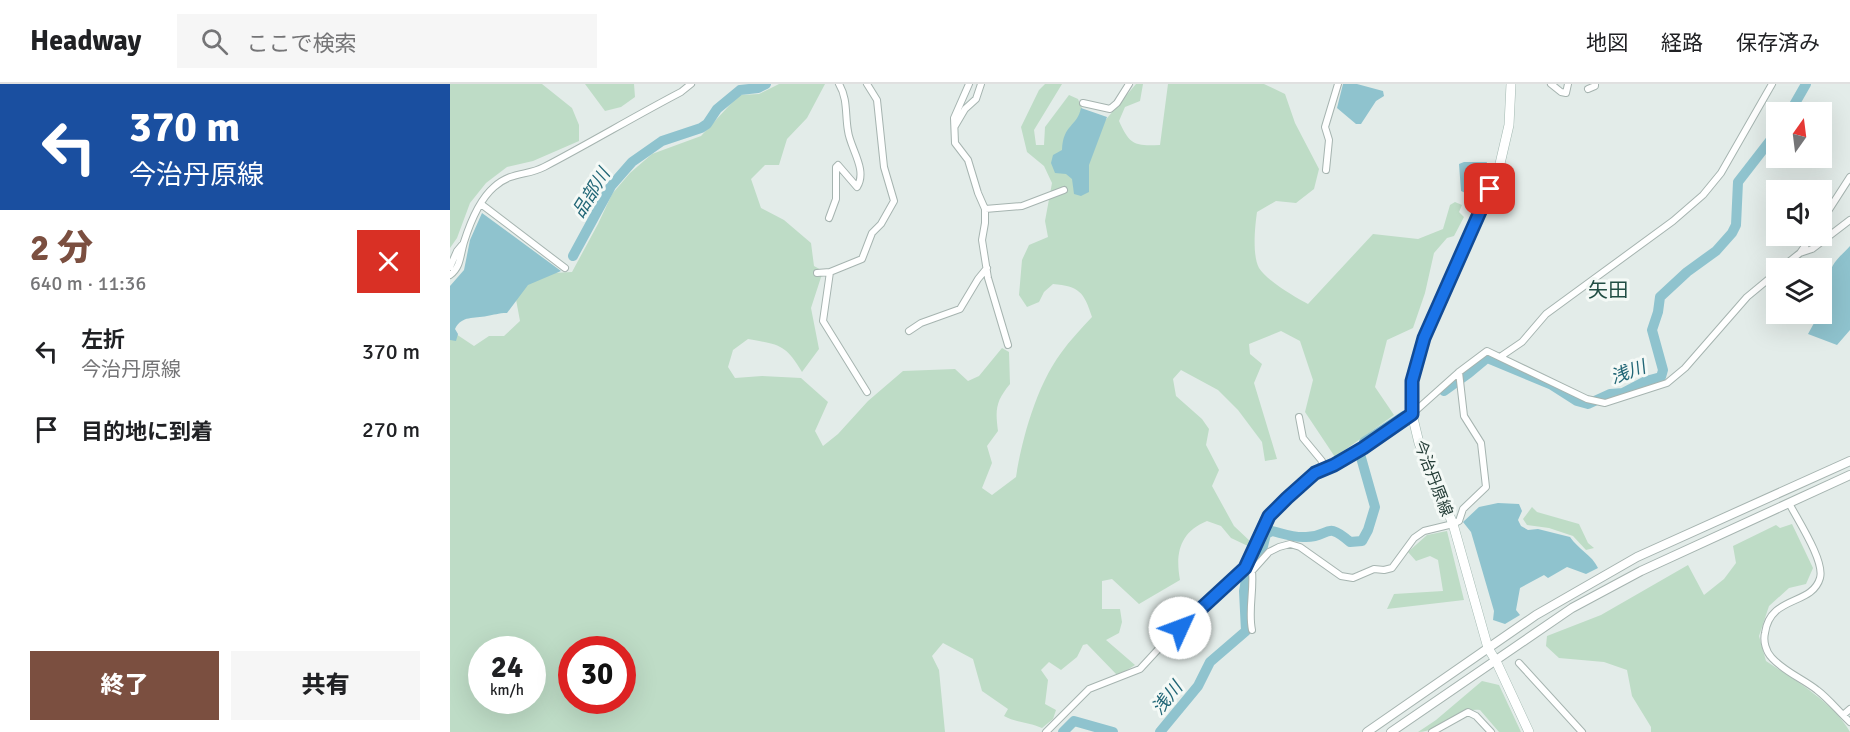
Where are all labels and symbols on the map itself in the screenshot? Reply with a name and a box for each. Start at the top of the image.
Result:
north arrow [1766,102,1832,168]
water label: 品部川 [567,163,616,222]
pin [1464,163,1515,214]
district label: 矢田 [1588,278,1628,303]
water label: 浅川 [1607,355,1651,388]
street label: 今治丹原線 [1409,437,1457,519]
position arrow [1148,596,1212,660]
speed limit sign: 30 [558,636,636,714]
water label: 浅川 [1147,676,1188,719]

